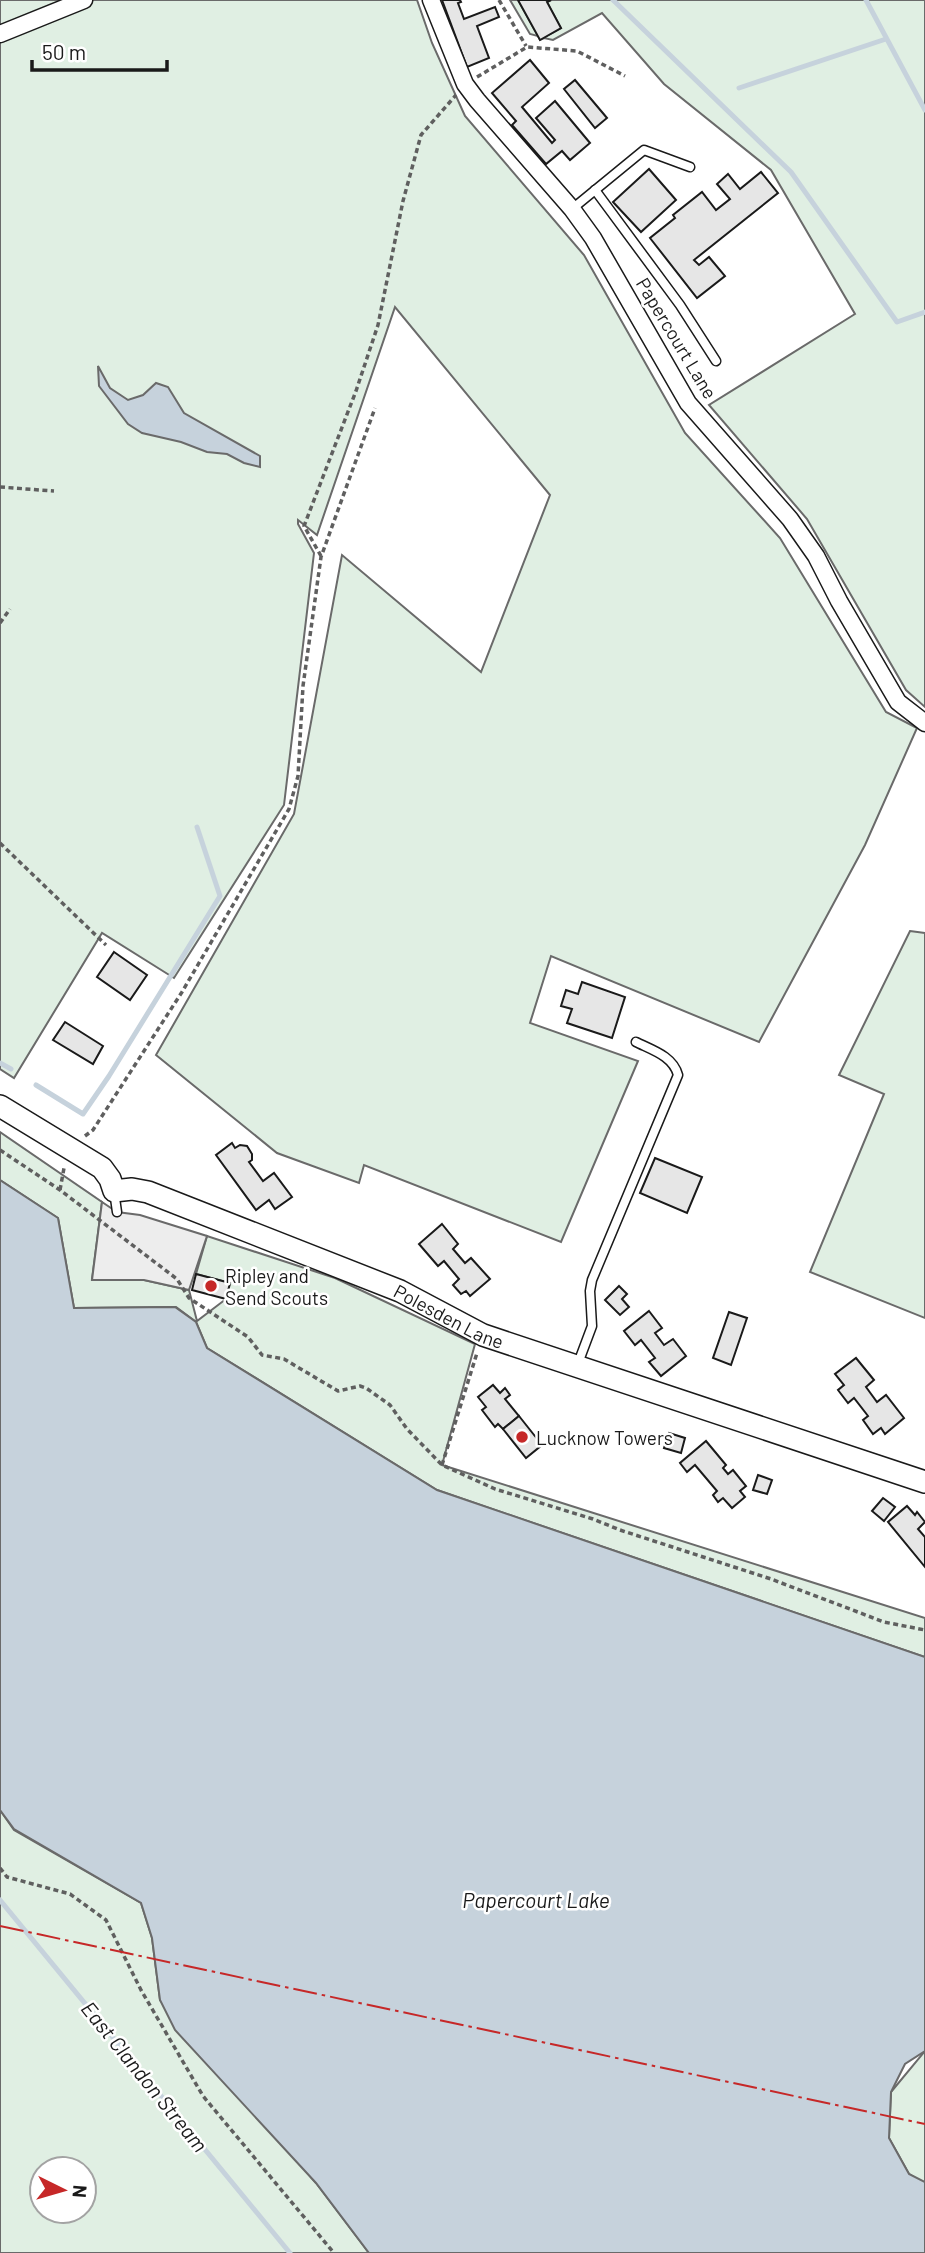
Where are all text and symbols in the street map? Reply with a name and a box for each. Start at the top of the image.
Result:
scale bar [32,28,166,72]
text: 50 m [42,39,86,64]
street label: Papercourt Lane [632,273,722,403]
place label: Ripley and Send Scouts [225,1264,328,1309]
marker: Ripley and Send Scouts [203,1278,219,1294]
street label: Polesden Lane [390,1279,507,1353]
place label: Lucknow Towers [536,1426,673,1449]
marker: Lucknow Towers [514,1429,530,1445]
water label: Papercourt Lake [462,1887,610,1912]
water label: East Clandon Stream [77,1996,213,2156]
north arrow [28,2155,98,2225]
text: N [68,2184,92,2199]

